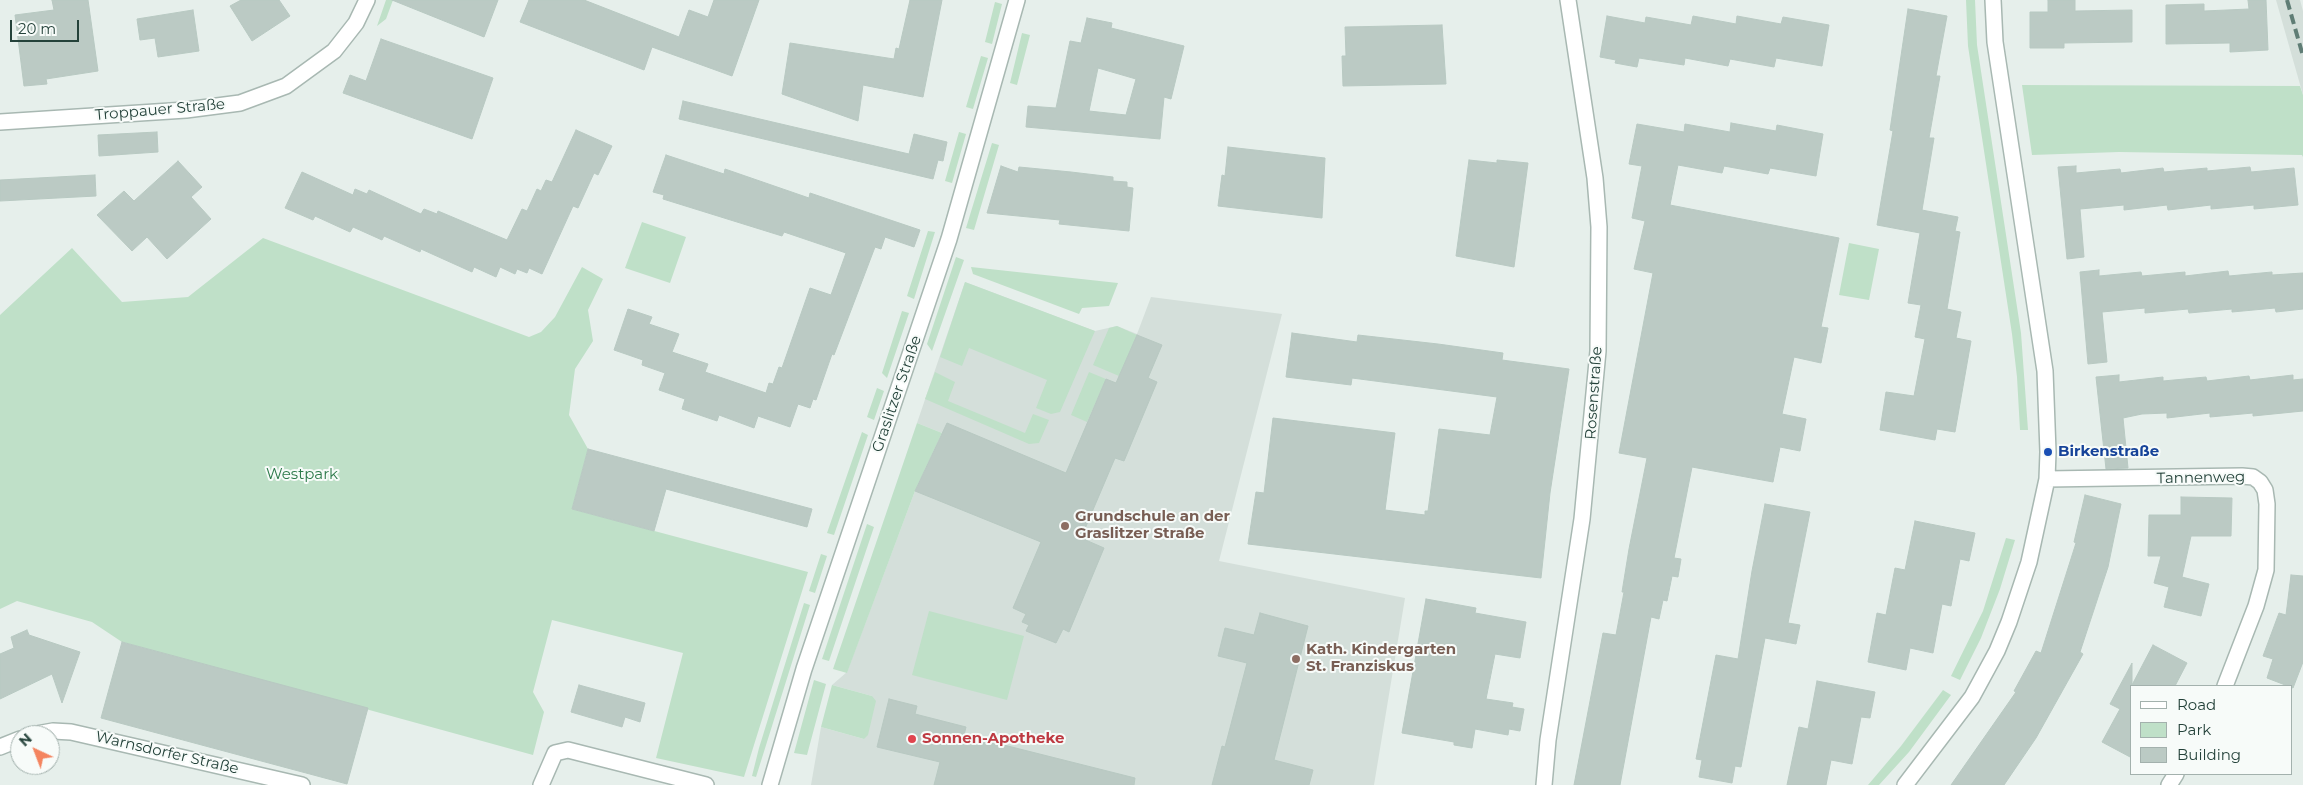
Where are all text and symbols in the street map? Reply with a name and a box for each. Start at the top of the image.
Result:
scale bar [12,10,81,42]
text: 20 m [18,19,56,38]
street label: Troppauer Straße [94,95,226,125]
street label: Graslitzer Straße [869,333,925,455]
street label: Rosenstraße [1582,346,1606,440]
place label: Birkenstraße [2058,443,2159,461]
marker: Birkenstraße [2042,446,2054,458]
park label: Westpark [266,466,338,484]
street label: Tannenweg [2157,468,2245,488]
place label: Grundschule an der Graslitzer Straße [1075,508,1230,543]
marker: Grundschule an der Graslitzer Straße [1059,520,1071,532]
place label: Kath. Kindergarten St. Franziskus [1306,641,1456,676]
marker: Kath. Kindergarten St. Franziskus [1290,653,1302,665]
legend [2130,685,2293,775]
text: Road [2177,695,2216,714]
text: Park [2177,720,2211,739]
north arrow [10,725,60,775]
street label: Warnsdorfer Straße [94,728,240,778]
text: N [15,729,36,750]
place label: Sonnen-Apotheke [922,730,1064,748]
marker: Sonnen-Apotheke [906,733,918,745]
text: Building [2177,745,2241,764]

